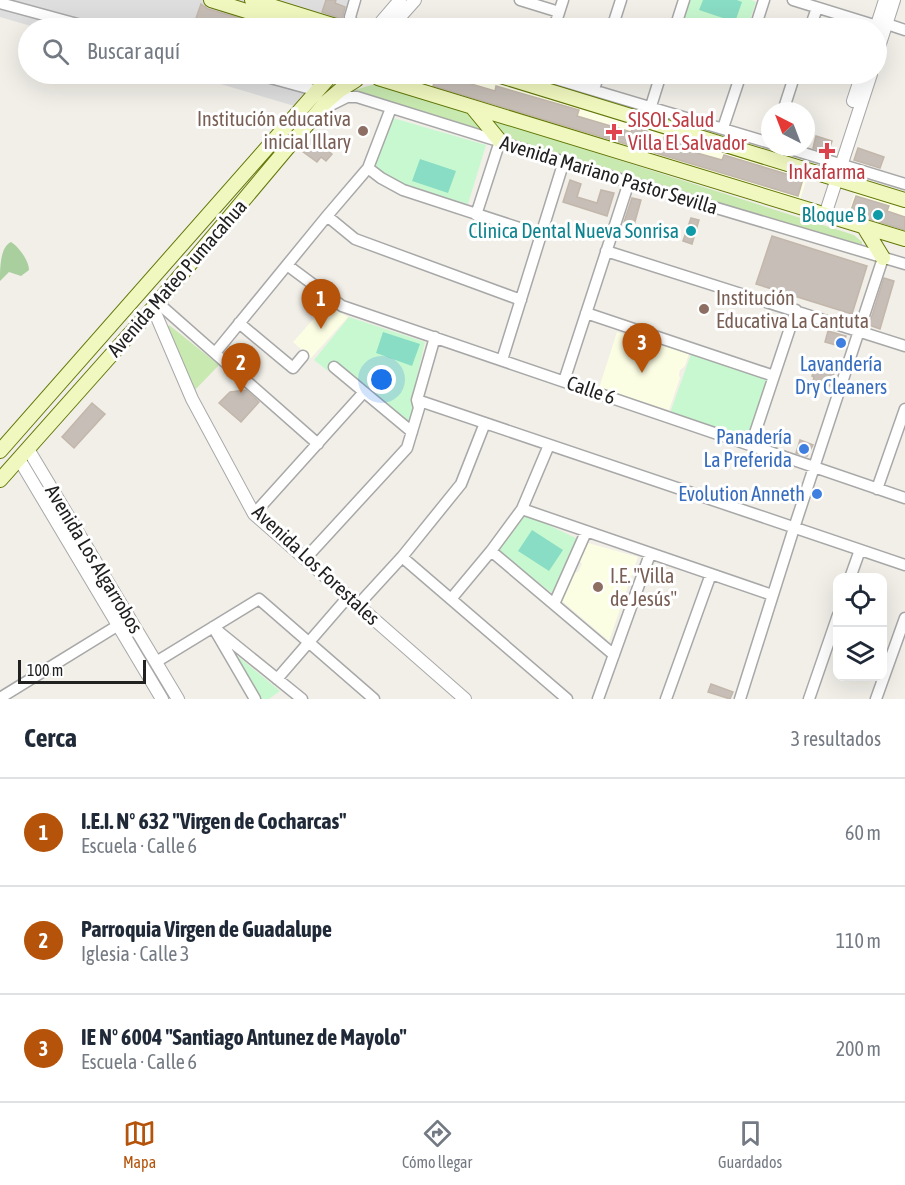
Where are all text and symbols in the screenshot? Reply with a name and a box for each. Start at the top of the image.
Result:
search box [18,18,887,84]
icon: search [39,35,72,68]
text: Buscar aquí [87,38,180,64]
north arrow [761,102,815,156]
place label: Institución educativa inicial Illary [197,107,351,153]
place label: SISOL Salud Villa El Salvador [628,108,748,154]
marker: SISOL Salud Villa El Salvador [605,123,623,141]
marker: Institución educativa inicial Illary [356,124,370,138]
street label: Avenida Mariano Pastor Sevilla [497,130,721,219]
marker: Inkafarma [820,144,834,158]
place label: Inkafarma [788,160,866,183]
street label: Avenida Mateo Pumacahua [102,194,251,361]
place label: Bloque B [802,203,867,226]
marker: Bloque B [871,208,885,222]
place label: Clinica Dental Nueva Sonrisa [469,219,679,242]
marker: Clinica Dental Nueva Sonrisa [684,224,698,238]
pin: 1 [302,280,340,329]
place label: Institución Educativa La Cantuta [716,286,869,332]
marker: Institución Educativa La Cantuta [697,302,711,316]
pin: 3 [622,324,662,373]
marker: Lavandería Dry Cleaners [834,336,848,350]
pin: 2 [222,344,260,393]
place label: Lavandería Dry Cleaners [795,352,887,398]
your location [367,365,396,394]
street label: Calle 6 [564,371,619,409]
place label: Panadería La Preferida [704,425,792,471]
marker: Panadería La Preferida [797,442,811,456]
street label: Avenida Los Algarrobos [41,480,148,637]
place label: Evolution Anneth [678,482,805,505]
marker: Evolution Anneth [810,487,824,501]
street label: Avenida Los Forestales [248,500,385,629]
place label: I.E. "Villa de Jesús" [610,564,677,610]
map controls [833,573,887,681]
button: locate [833,573,887,627]
marker: I.E. "Villa de Jesús" [591,580,605,594]
button: layers [833,627,887,681]
scale bar [18,657,146,684]
text: 100 m [27,661,63,679]
text: Cerca [24,723,77,753]
text: 3 resultados [791,727,881,750]
text: I.E.I. N° 632 "Virgen de Cocharcas" [81,808,347,834]
text: 1 [39,821,48,844]
text: 60 m [845,821,881,844]
text: Escuela · Calle 6 [81,834,197,857]
text: Parroquia Virgen de Guadalupe [81,916,332,942]
text: 2 [39,929,48,952]
text: 110 m [836,929,881,952]
text: Iglesia · Calle 3 [81,942,190,965]
text: IE N° 6004 "Santiago Antunez de Mayolo" [81,1024,407,1050]
text: 3 [39,1037,48,1060]
text: 200 m [836,1037,881,1060]
text: Escuela · Calle 6 [81,1050,197,1073]
tab: Mapa [123,1117,156,1171]
tab: Cómo llegar [402,1117,472,1171]
tab: Guardados [718,1117,782,1171]

